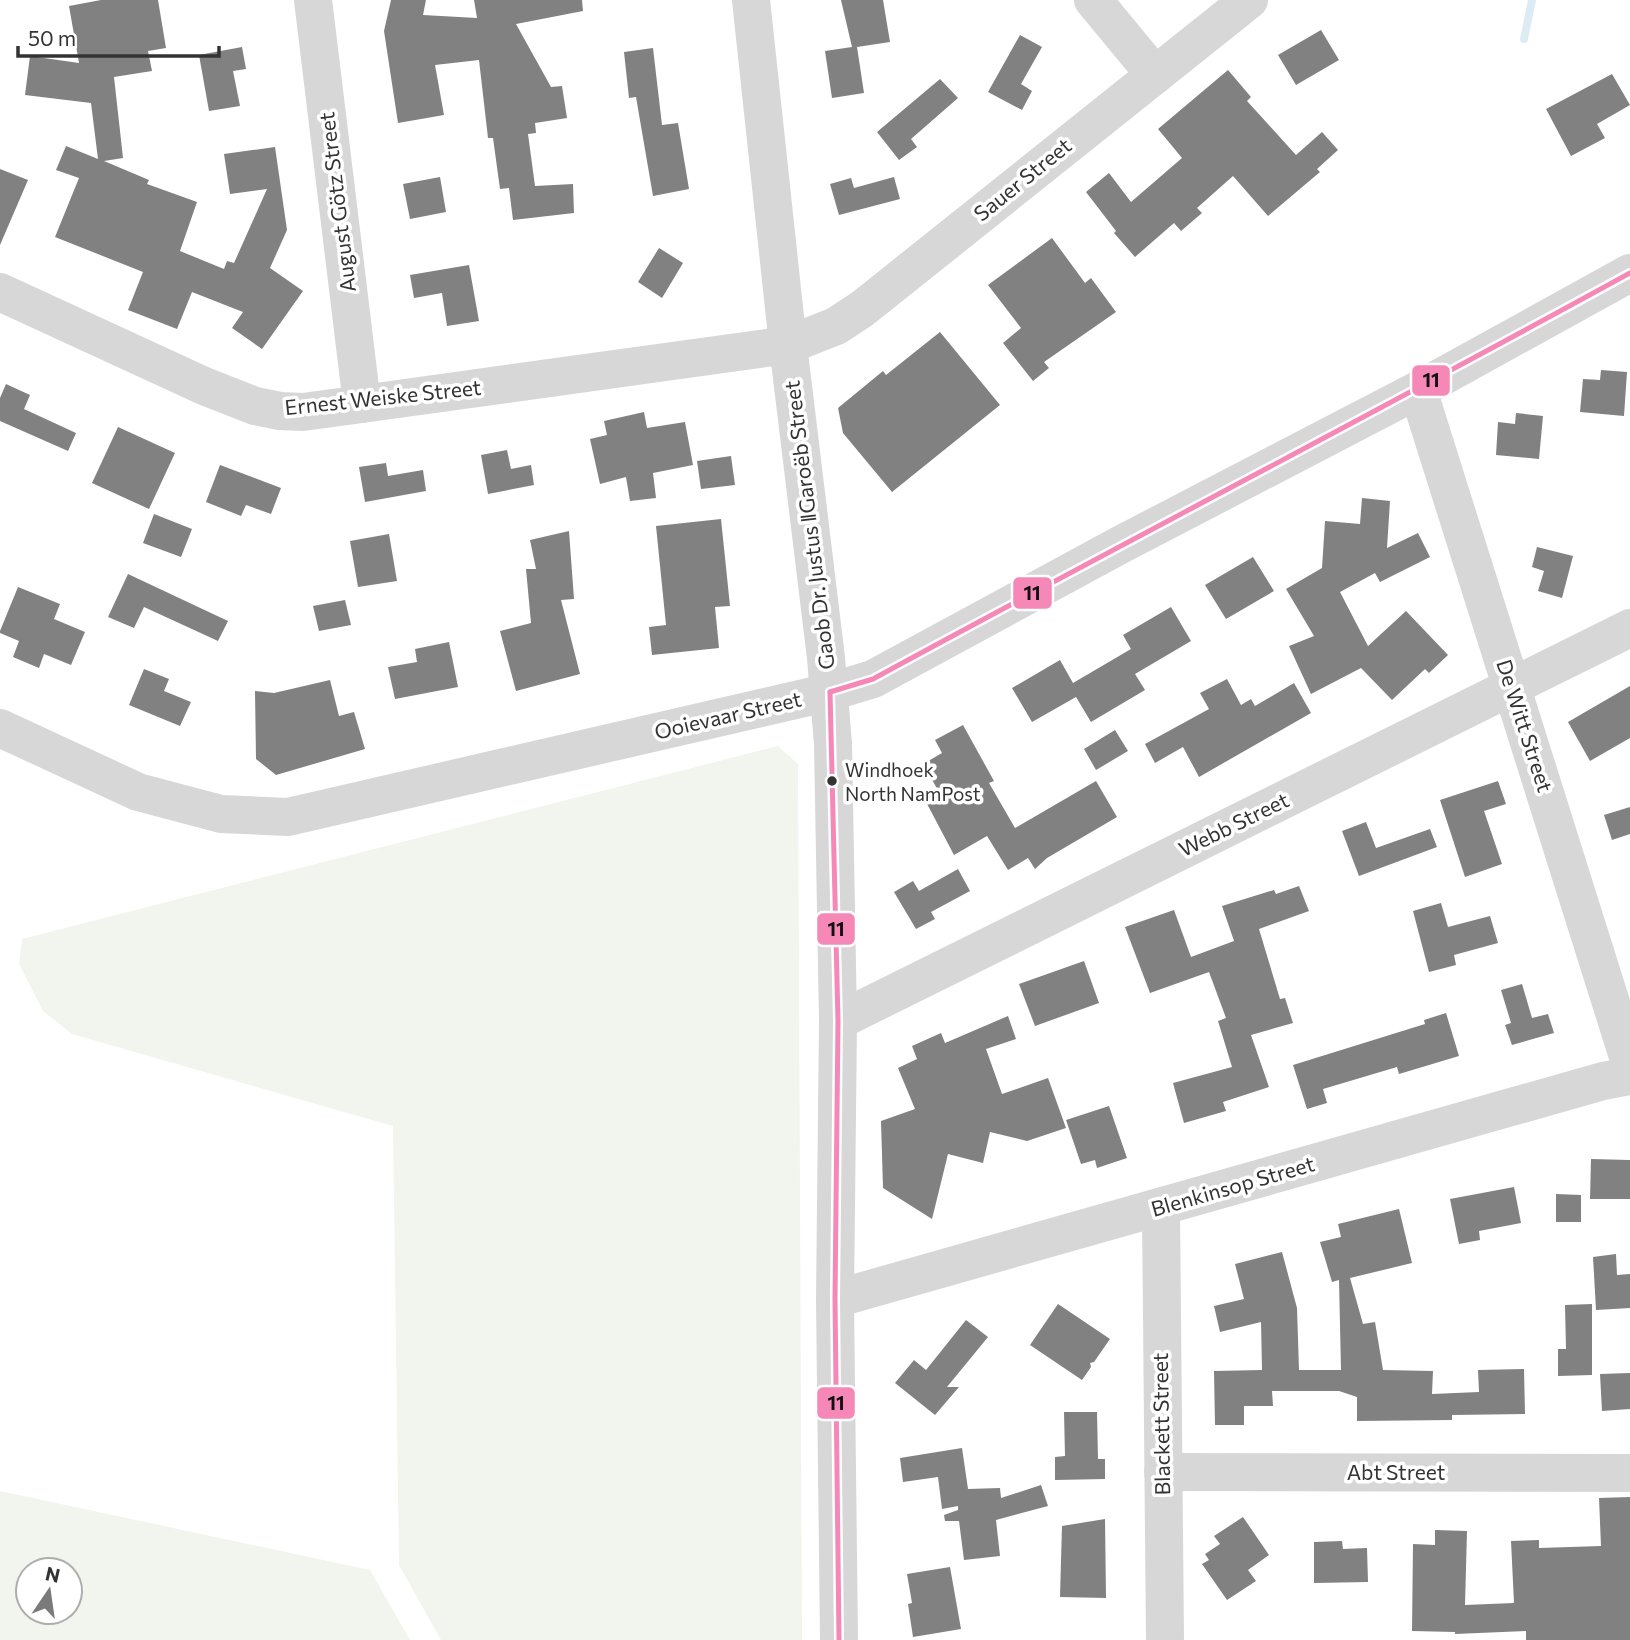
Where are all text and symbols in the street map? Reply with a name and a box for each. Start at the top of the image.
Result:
scale bar [18,14,219,58]
text: 50 m [28,25,76,50]
street label: August Götz Street [313,111,360,294]
street label: Sauer Street [968,132,1076,226]
line badge: 11 [1411,364,1451,397]
text: 11 [1422,368,1440,391]
street label: Ernest Weiske Street [283,374,482,419]
street label: Gaob Dr. Justus ǁGaroëb Street [778,379,839,671]
line badge: 11 [1012,576,1053,610]
text: 11 [1023,581,1041,604]
street label: De Witt Street [1492,656,1559,795]
street label: Ooievaar Street [652,685,804,744]
place label: Windhoek North NamPost [845,758,981,805]
marker: Windhoek North NamPost [825,774,839,788]
street label: Webb Street [1174,786,1292,861]
line badge: 11 [816,912,856,946]
text: 11 [827,917,845,940]
street label: Blenkinsop Street [1148,1150,1317,1221]
street label: Blackett Street [1147,1352,1174,1496]
line badge: 11 [816,1386,856,1420]
text: 11 [827,1391,845,1414]
street label: Abt Street [1347,1459,1445,1484]
north arrow [14,1556,84,1626]
text: N [43,1561,62,1587]

